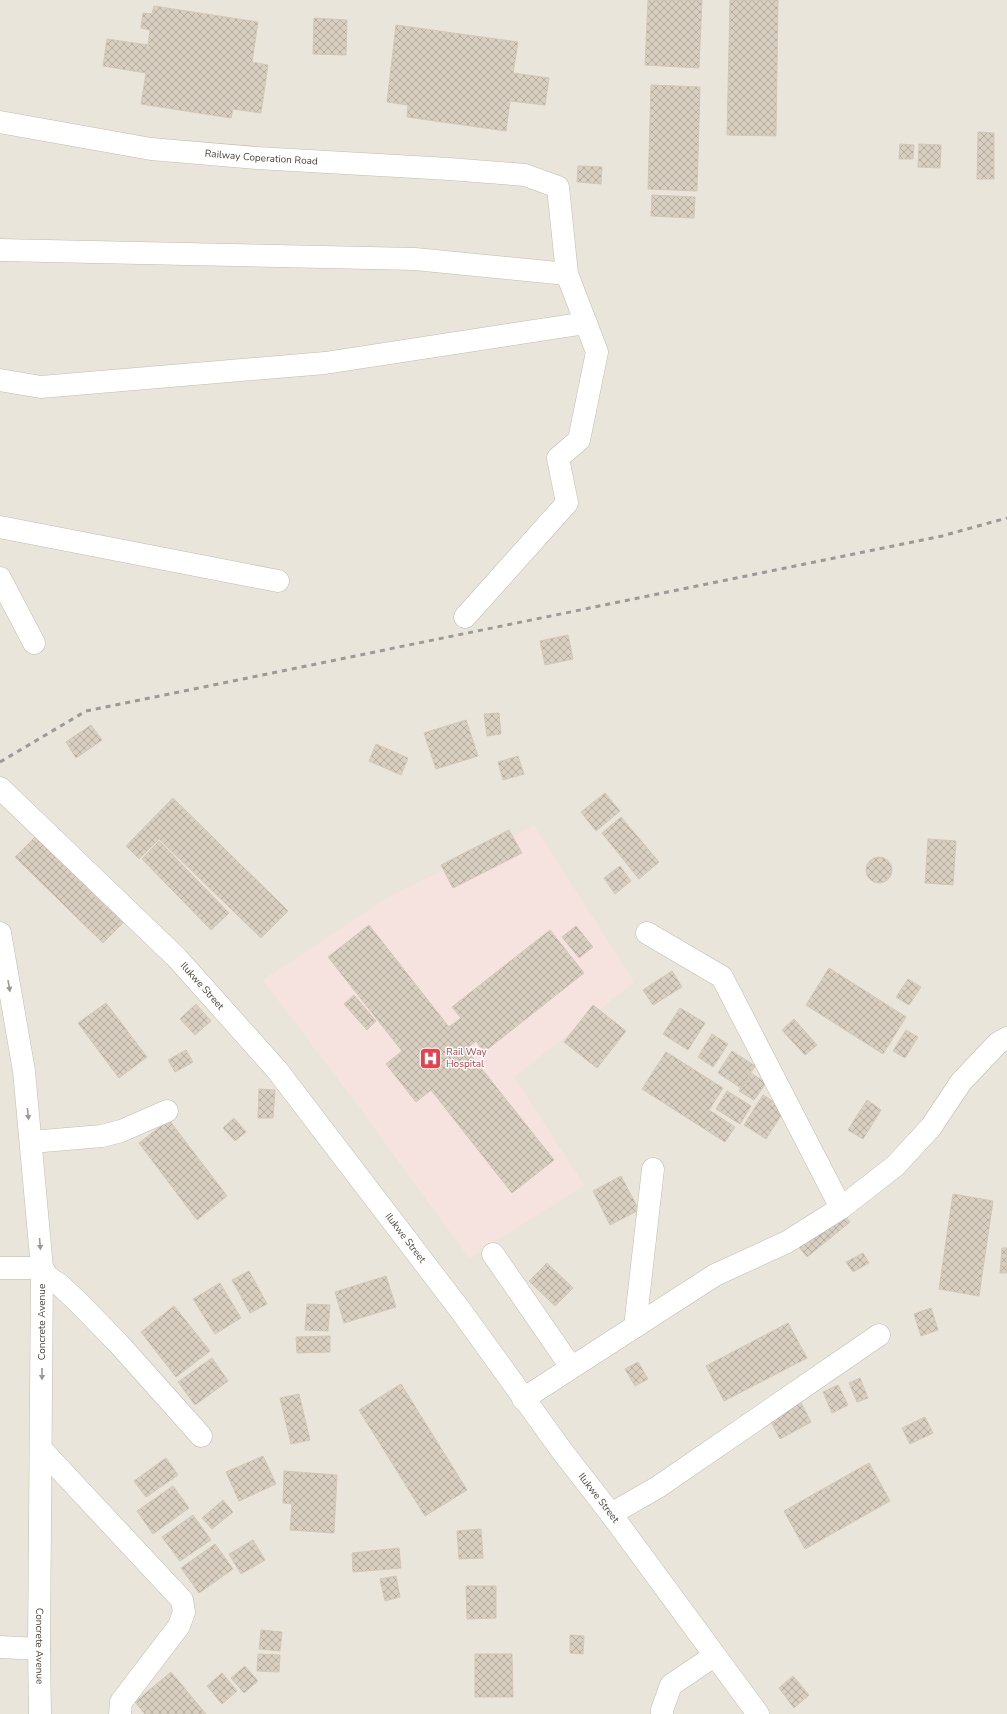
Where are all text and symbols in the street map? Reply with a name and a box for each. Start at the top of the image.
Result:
street label: Railway Coperation Road [204,147,318,168]
street label: Ilukwe Street [177,959,227,1013]
one-way arrow [6,980,12,992]
hospital icon: Rail Way Hospital [417,1045,443,1071]
place label: Rail Way Hospital [446,1045,488,1071]
one-way arrow [25,1108,31,1120]
street label: Ilukwe Street [382,1210,429,1266]
one-way arrow [37,1238,43,1250]
street label: Concrete Avenue [35,1284,49,1360]
one-way arrow [39,1368,45,1381]
street label: Ilukwe Street [575,1470,623,1526]
street label: Concrete Avenue [32,1608,47,1684]

